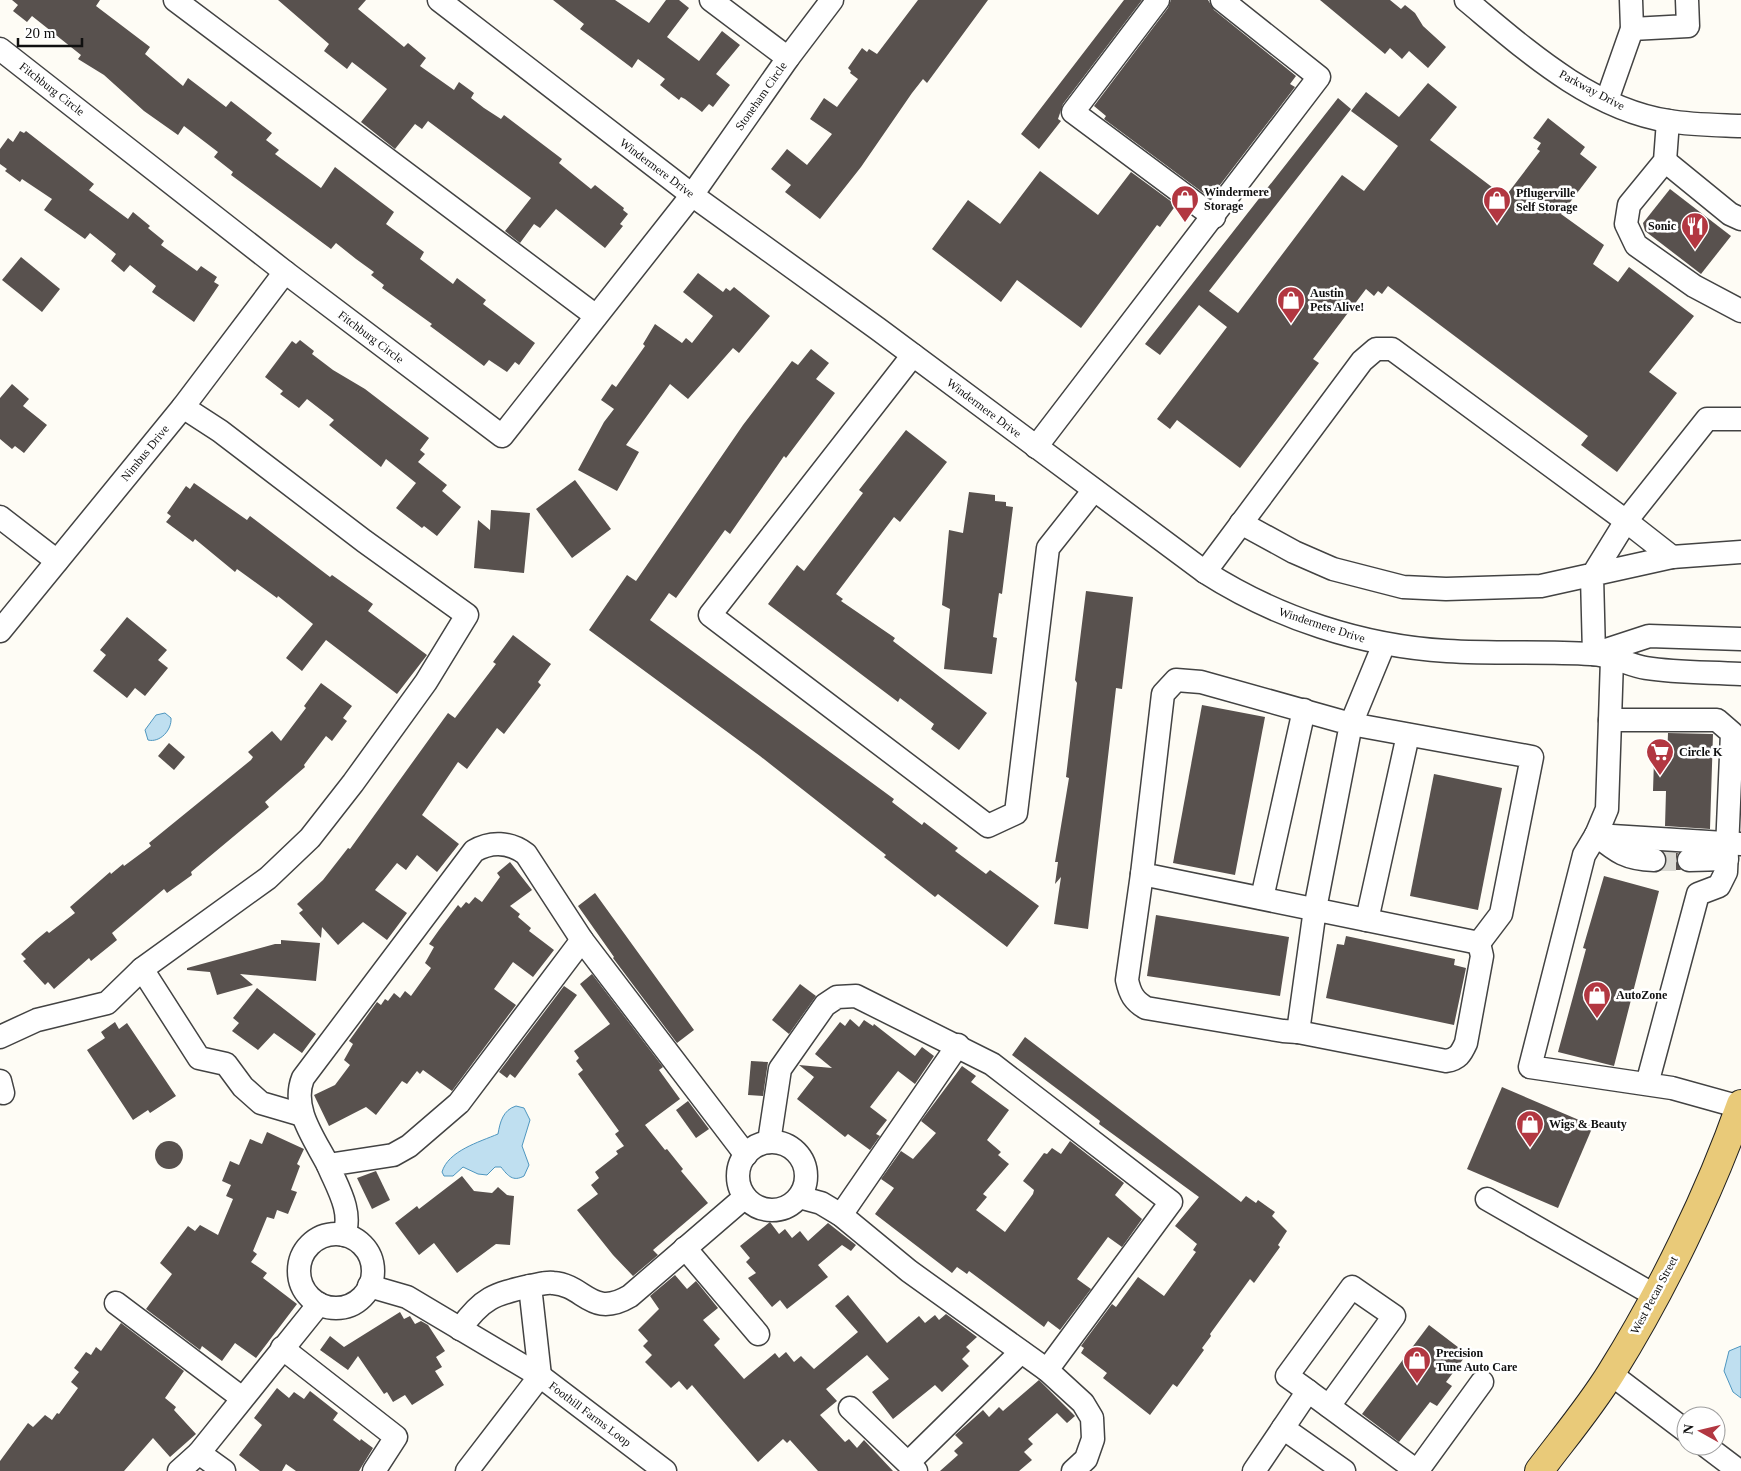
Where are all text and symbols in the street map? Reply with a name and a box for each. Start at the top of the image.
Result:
scale bar [18,15,81,47]
text: 20 m [25,25,56,41]
street label: Fitchburg Circle [17,59,87,119]
street label: Stoneham Circle [732,59,790,133]
street label: Parkway Drive [1557,67,1627,113]
street label: Windermere Drive [617,135,697,201]
shop icon: Windermere Storage [1170,184,1200,223]
place label: Windermere Storage [1204,185,1270,213]
shop icon: Pflugerville Self Storage [1482,185,1512,224]
place label: Pflugerville Self Storage [1516,186,1578,214]
restaurant icon: Sonic [1680,211,1710,250]
place label: Sonic [1648,219,1677,233]
shop icon: Austin Pets Alive! [1276,285,1306,324]
place label: Austin Pets Alive! [1310,286,1364,314]
street label: Fitchburg Circle [335,308,407,366]
street label: Windermere Drive [944,375,1024,441]
street label: Nimbus Drive [118,422,172,484]
street label: Windermere Drive [1277,604,1367,646]
supermarket icon: Circle K [1645,737,1675,776]
place label: Circle K [1679,745,1723,759]
shop icon: AutoZone [1582,980,1612,1019]
place label: AutoZone [1616,988,1668,1002]
shop icon: Wigs & Beauty [1515,1109,1545,1148]
place label: Wigs & Beauty [1549,1117,1627,1131]
street label: West Pecan Street [1628,1253,1681,1336]
shop icon: Precision Tune Auto Care [1402,1345,1432,1384]
place label: Precision Tune Auto Care [1436,1346,1518,1374]
street label: Foothill Farms Loop [546,1379,634,1449]
north arrow [1676,1406,1726,1456]
text: N [1680,1423,1697,1435]

